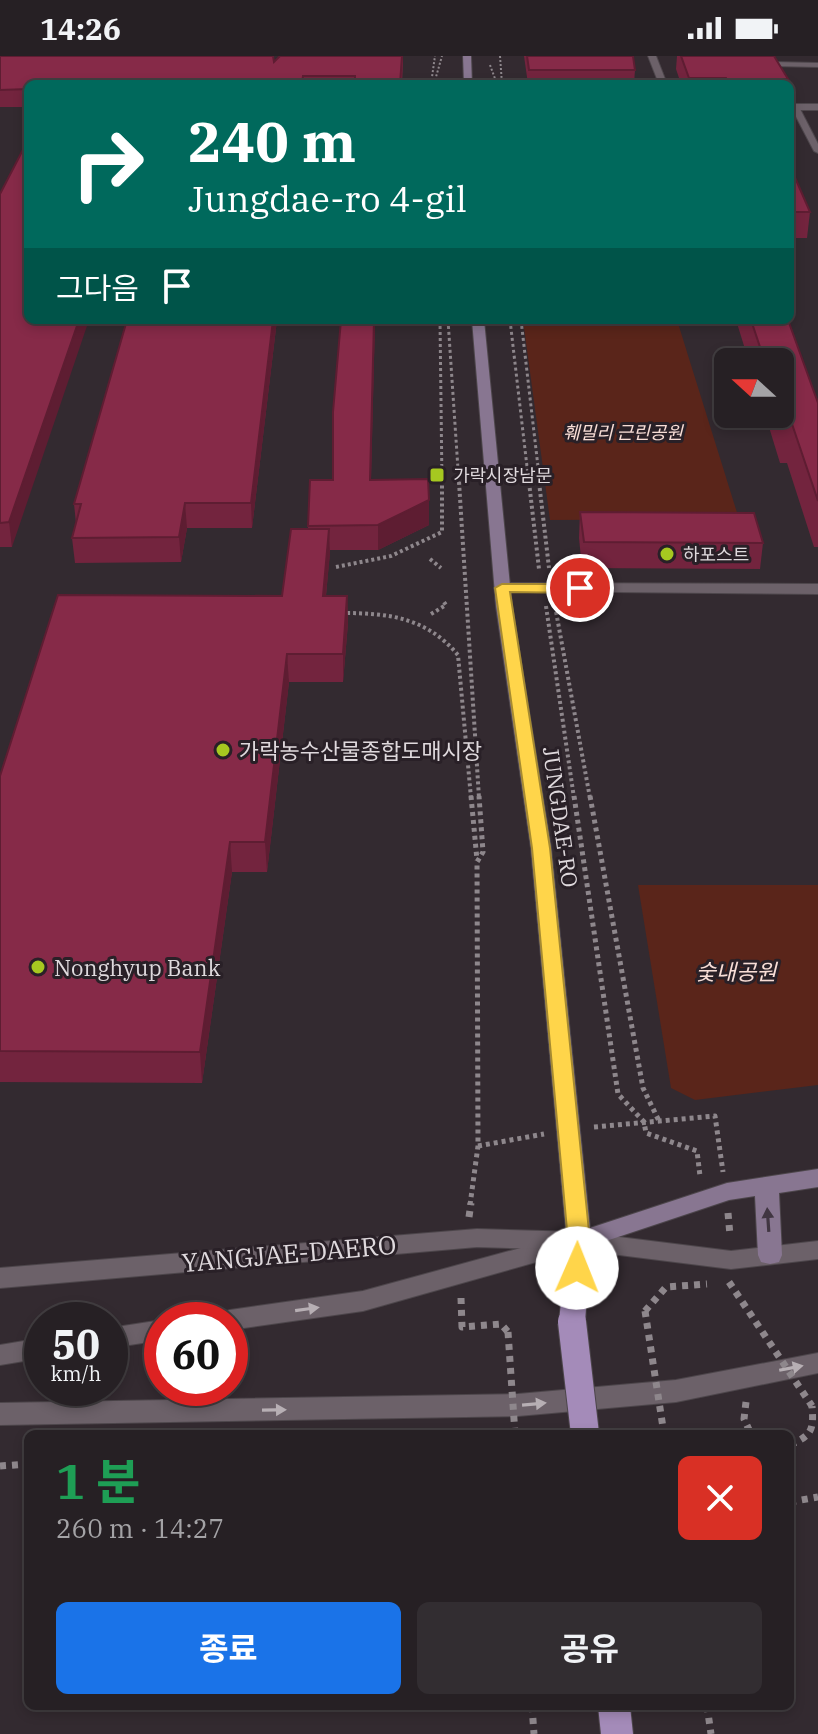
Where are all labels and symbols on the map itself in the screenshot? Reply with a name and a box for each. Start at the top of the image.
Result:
north arrow [714,348,794,428]
park label: 훼밀리 근린공원 [563,421,684,444]
place label: 가락시장남문 [453,464,552,487]
marker: 가락시장남문 [428,466,446,484]
place label: 하포스트 [683,543,749,566]
marker: 하포스트 [658,545,676,563]
pin [546,554,614,622]
place label: 가락농수산물종합도매시장 [239,736,482,765]
marker: 가락농수산물종합도매시장 [214,741,232,759]
street label: JUNGDAE-RO [537,745,585,889]
place label: Nonghyup Bank [54,953,221,982]
park label: 숯내공원 [696,957,778,986]
marker: Nonghyup Bank [29,958,47,976]
one-way arrow [761,1207,774,1232]
position arrow [535,1226,619,1310]
street label: YANGJAE-DAERO [180,1227,398,1279]
speed limit sign: 60 [144,1302,248,1406]
one-way arrow [295,1302,320,1315]
one-way arrow [779,1361,804,1374]
one-way arrow [522,1397,547,1410]
one-way arrow [262,1404,287,1417]

